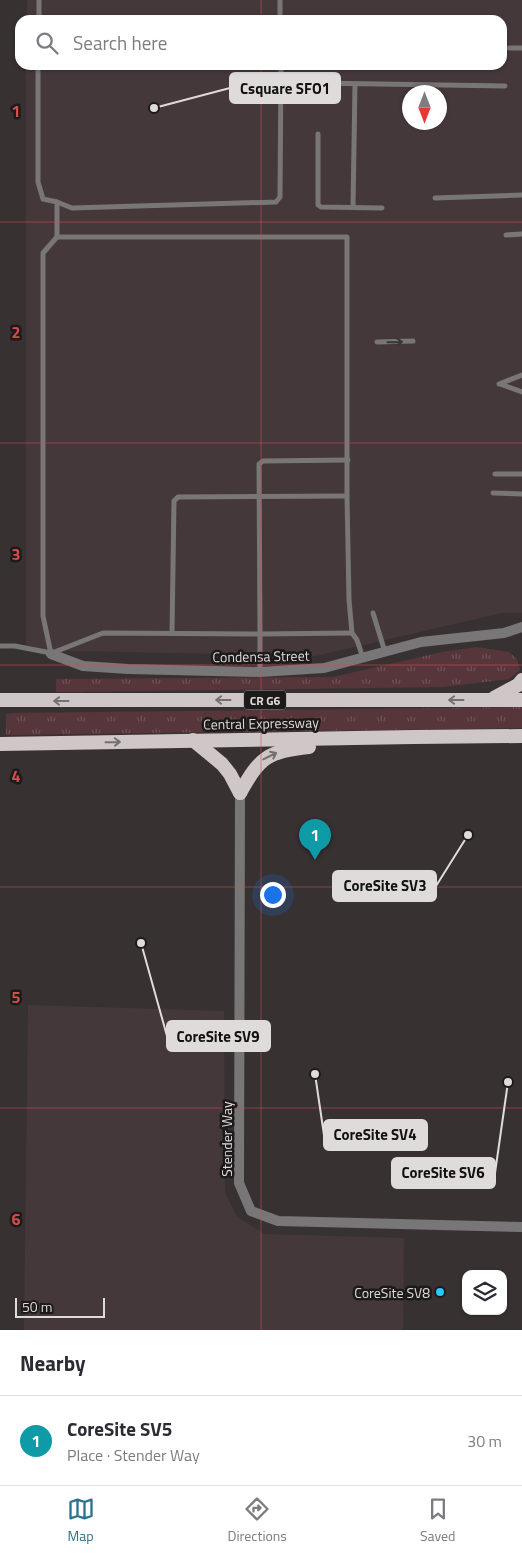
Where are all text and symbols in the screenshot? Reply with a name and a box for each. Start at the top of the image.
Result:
search box [15,15,507,70]
text: Search here [73,28,167,57]
icon: search [33,29,61,57]
callout: Csquare SFO1 [230,73,340,103]
text: Csquare SFO1 [240,77,330,100]
north arrow [402,85,447,130]
text: 1 [12,99,20,123]
text: 2 [12,320,20,344]
one-way arrow [386,337,403,347]
text: 3 [12,542,20,566]
street label: Condensa Street [212,645,310,667]
road number: CR G6 [244,690,286,710]
one-way arrow [216,695,232,705]
one-way arrow [448,695,464,705]
one-way arrow [53,696,70,706]
street label: Central Expressway [203,711,319,735]
one-way arrow [104,737,121,747]
one-way arrow [263,751,278,761]
text: 4 [12,764,21,788]
pin: 1 [299,819,331,860]
callout: CoreSite SV3 [333,871,436,901]
text: CoreSite SV3 [343,874,427,897]
your location [260,882,286,908]
text: 5 [12,985,21,1009]
callout: CoreSite SV9 [167,1021,270,1051]
text: CoreSite SV9 [176,1025,260,1048]
street label: Stender Way [216,1101,237,1177]
callout: CoreSite SV4 [324,1120,427,1150]
text: CoreSite SV4 [333,1123,417,1146]
callout: CoreSite SV6 [392,1158,495,1188]
text: CoreSite SV6 [401,1161,485,1184]
text: 6 [12,1207,21,1231]
map controls [462,1270,507,1315]
button: layers [462,1270,507,1315]
place label: CoreSite SV8 [354,1282,430,1303]
marker: CoreSite SV8 [434,1286,446,1298]
scale bar [15,1295,105,1318]
text: 50 m [22,1296,52,1317]
text: Nearby [20,1347,85,1379]
text: CoreSite SV5 [67,1414,172,1443]
text: 1 [32,1429,40,1453]
text: 30 m [467,1429,502,1453]
text: Place · Stender Way [67,1443,200,1467]
tab: Map [67,1495,95,1546]
tab: Directions [228,1495,287,1546]
tab: Saved [420,1495,456,1546]

